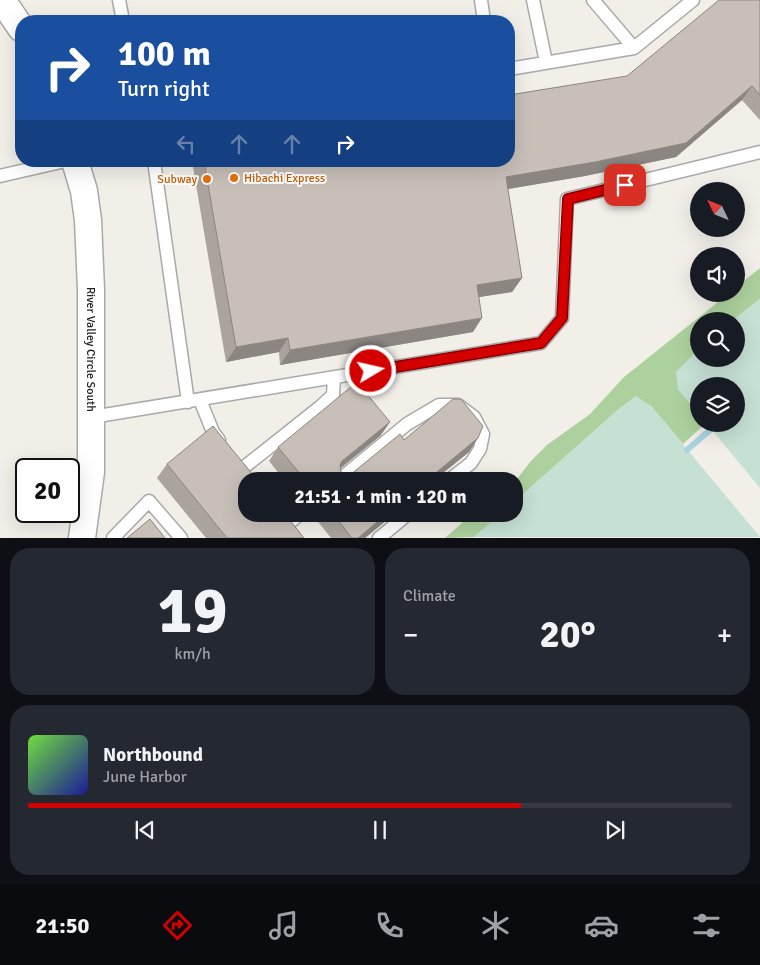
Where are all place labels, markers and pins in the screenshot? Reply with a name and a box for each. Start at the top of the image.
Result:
pin [604,164,646,206]
place label: Hibachi Express [244,171,325,186]
place label: Subway [157,172,197,187]
marker: Hibachi Express [228,172,240,184]
marker: Subway [201,173,213,185]

